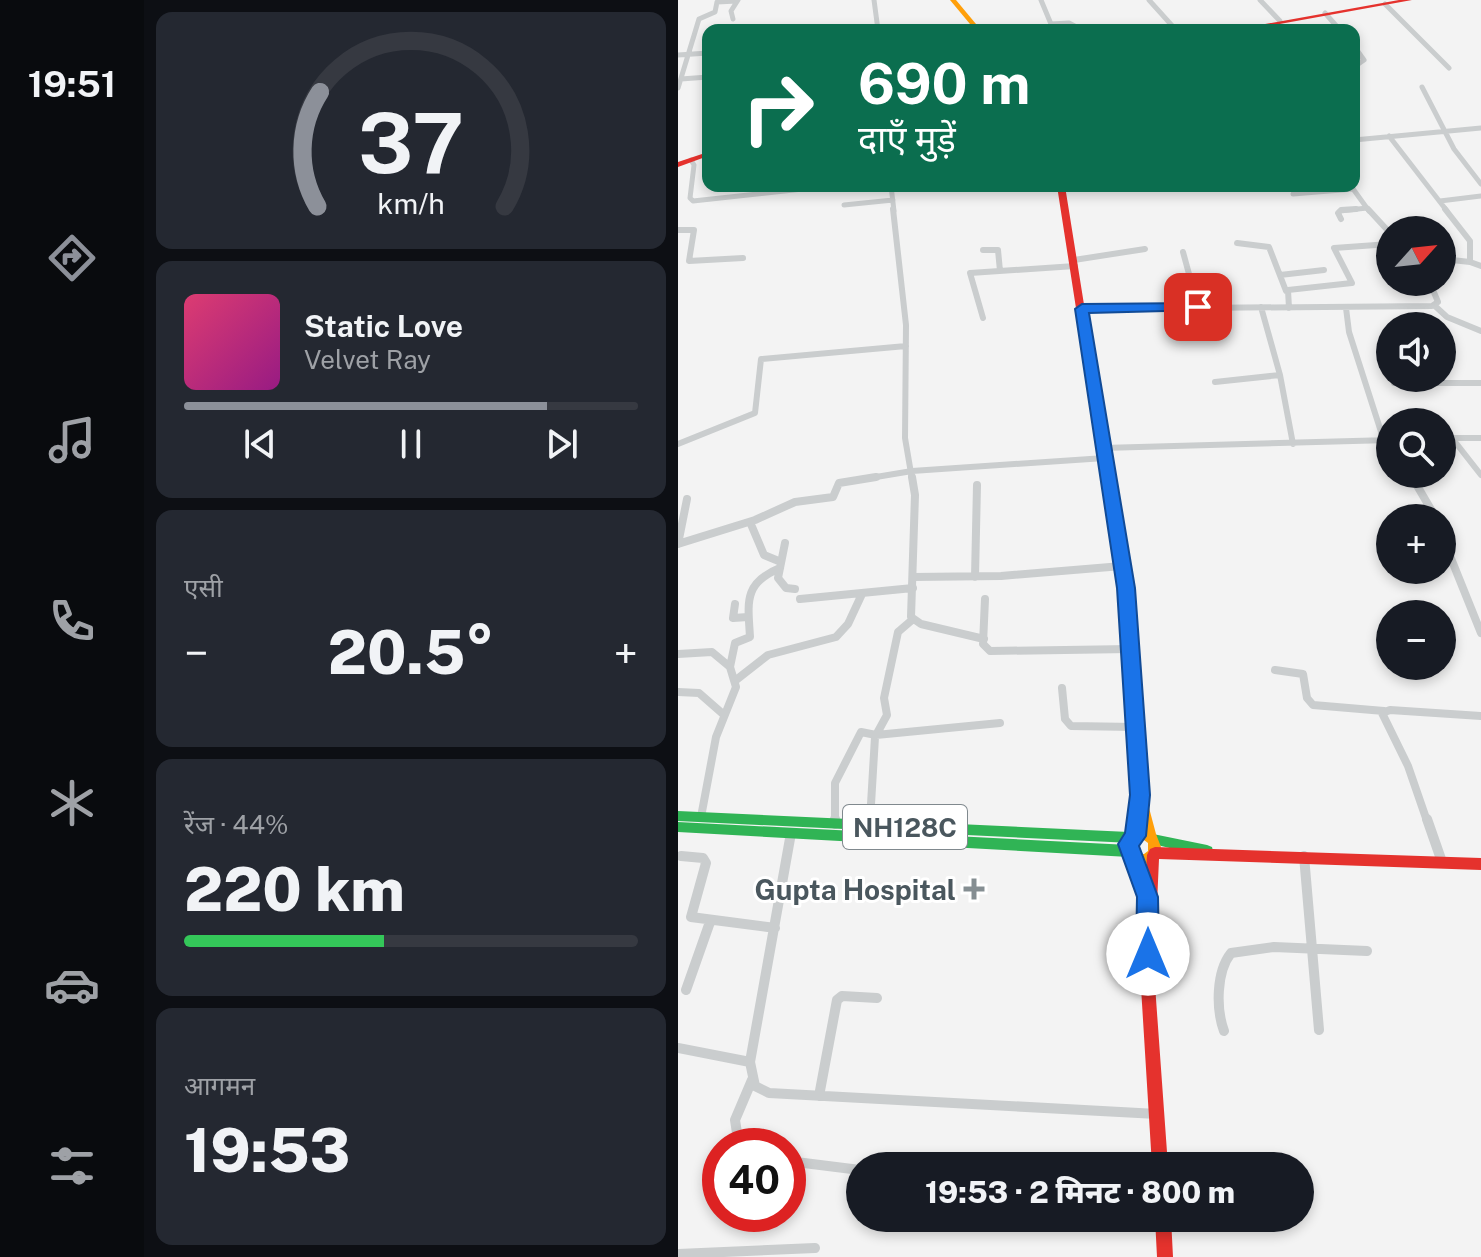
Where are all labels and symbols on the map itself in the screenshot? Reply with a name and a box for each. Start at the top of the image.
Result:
north arrow [1376,216,1456,296]
pin [1164,273,1232,341]
road number: NH128C [843,805,967,849]
place label: Gupta Hospital [755,873,956,906]
marker: Gupta Hospital [963,878,985,900]
position arrow [1106,912,1190,996]
speed limit sign: 40 [702,1128,806,1232]

